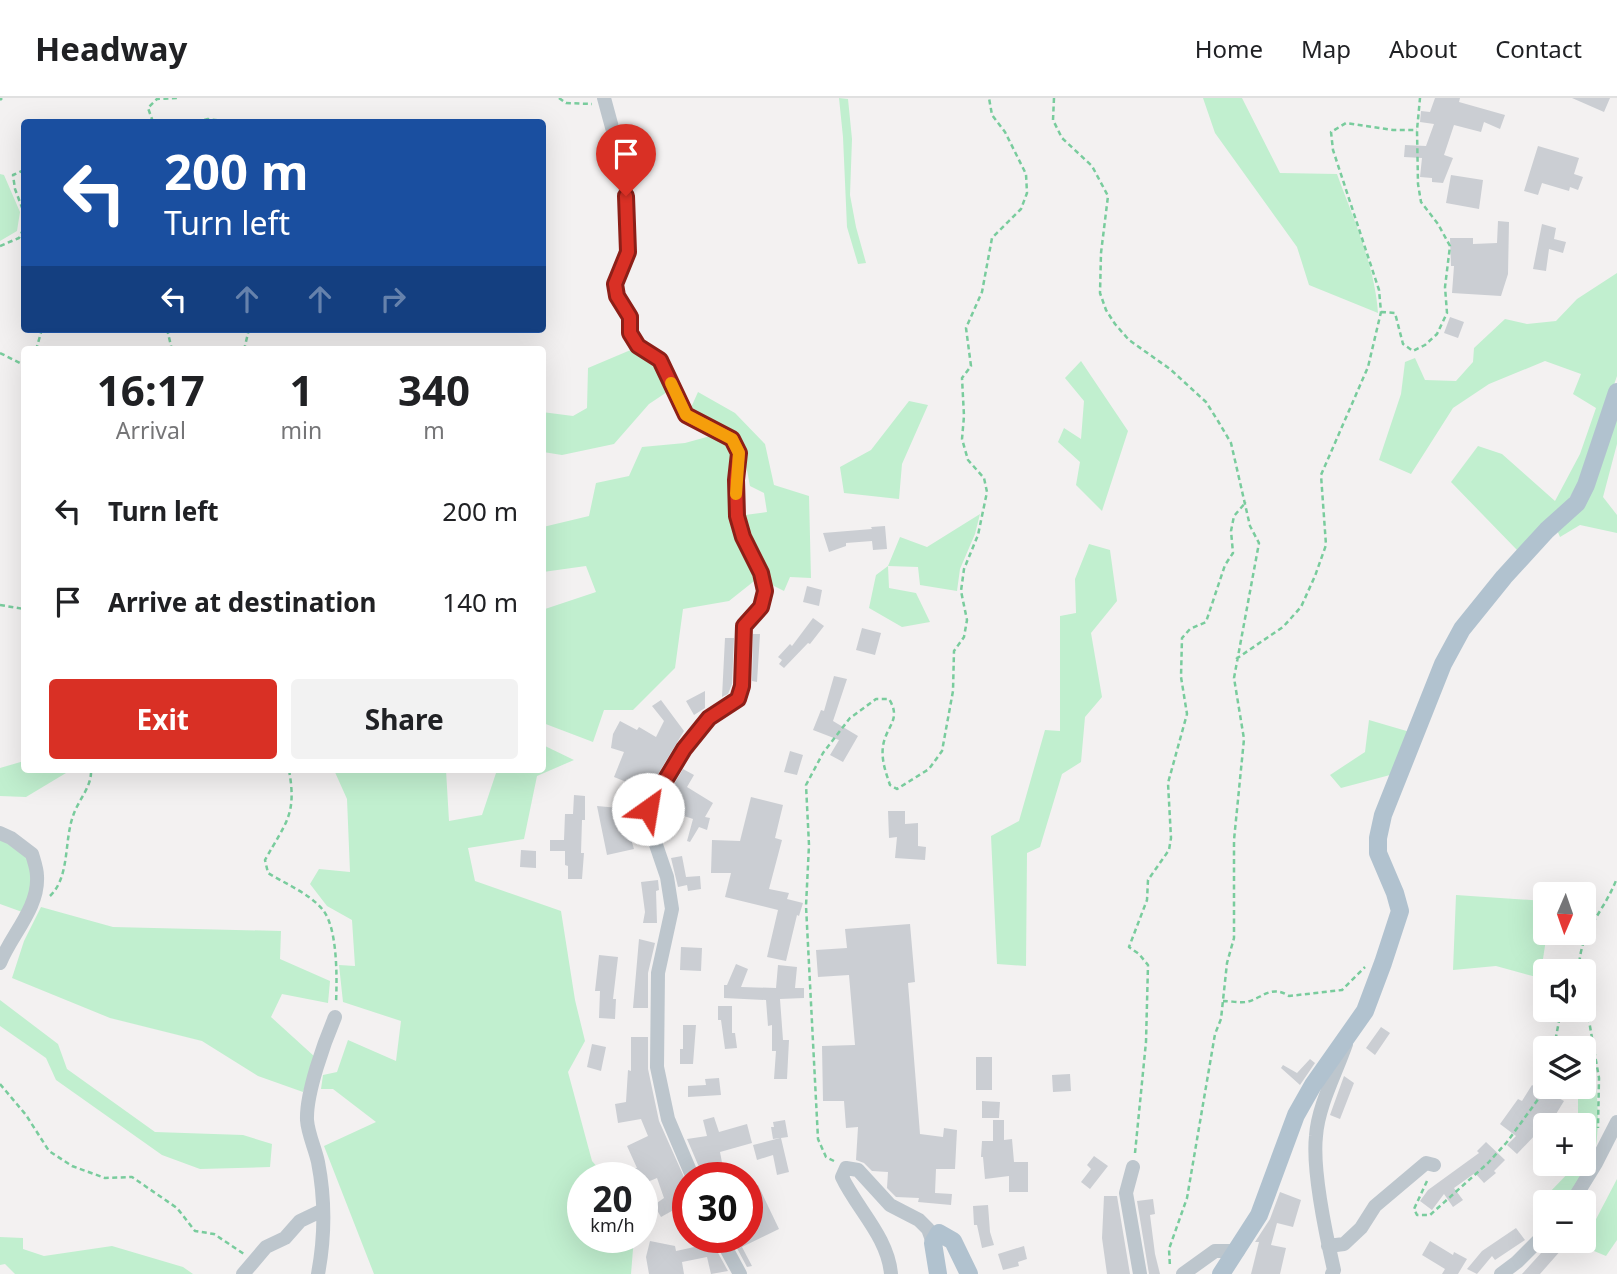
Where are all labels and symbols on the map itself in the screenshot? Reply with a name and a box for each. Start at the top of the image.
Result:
pin [596,124,656,196]
position arrow [611,772,685,846]
north arrow [1533,882,1596,945]
speed limit sign: 30 [672,1162,763,1253]

